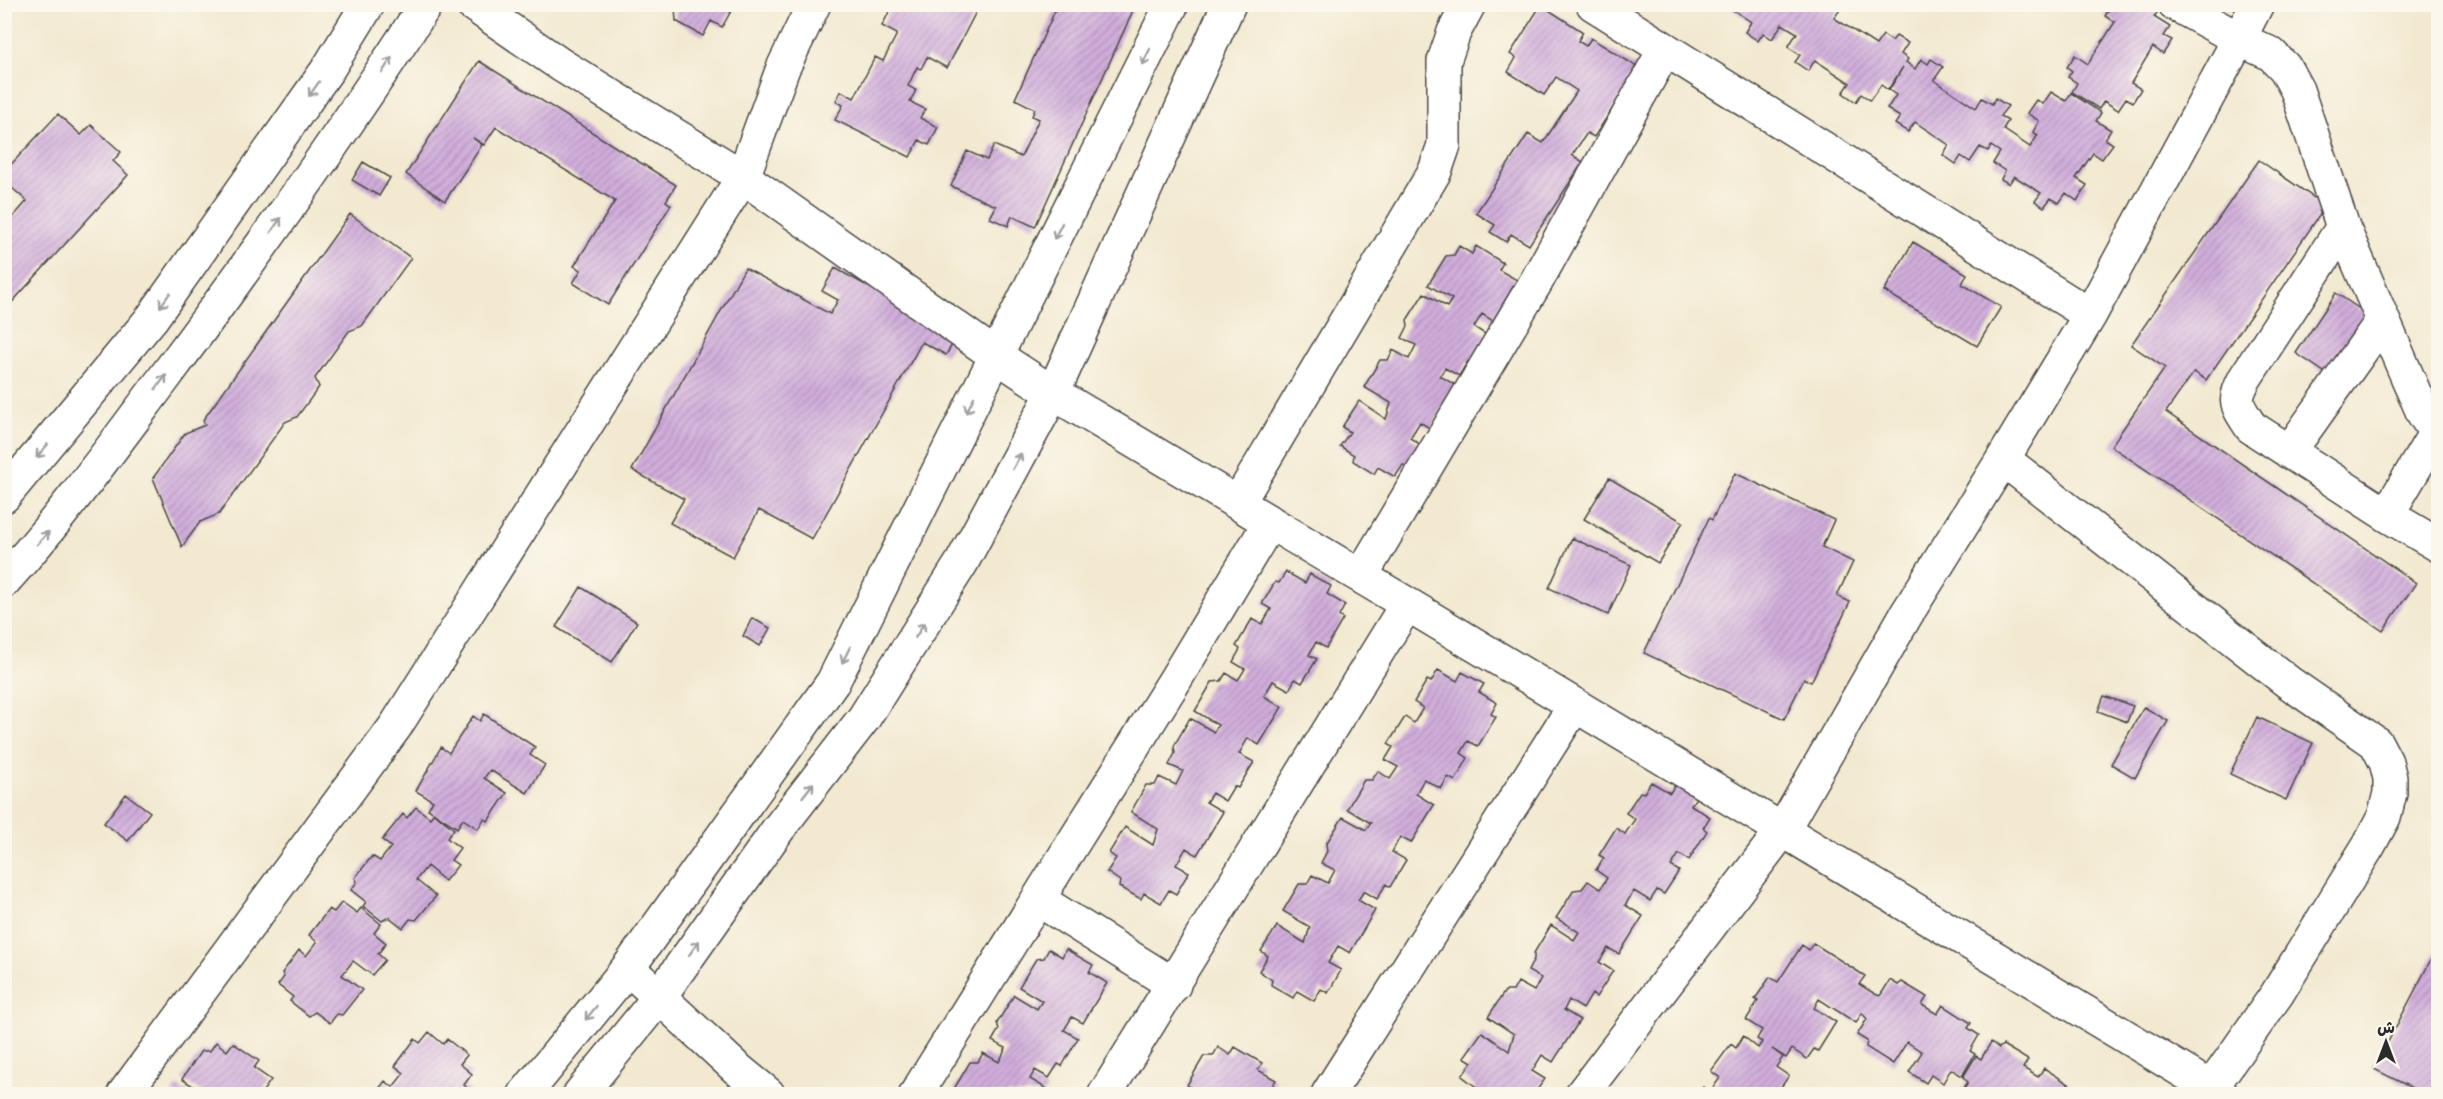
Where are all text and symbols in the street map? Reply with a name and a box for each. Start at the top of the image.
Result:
one-way arrow [1140,48,1152,66]
one-way arrow [381,56,394,73]
one-way arrow [307,81,320,97]
one-way arrow [270,217,282,233]
one-way arrow [1052,222,1064,240]
one-way arrow [159,291,171,307]
one-way arrow [155,375,168,391]
one-way arrow [964,396,976,414]
one-way arrow [35,443,49,458]
one-way arrow [1011,453,1023,470]
one-way arrow [36,530,50,545]
one-way arrow [914,622,926,639]
one-way arrow [840,645,851,663]
one-way arrow [802,782,815,798]
one-way arrow [688,940,700,957]
one-way arrow [585,1005,598,1021]
north arrow [2356,1012,2416,1072]
text: ش [2377,1018,2395,1039]

